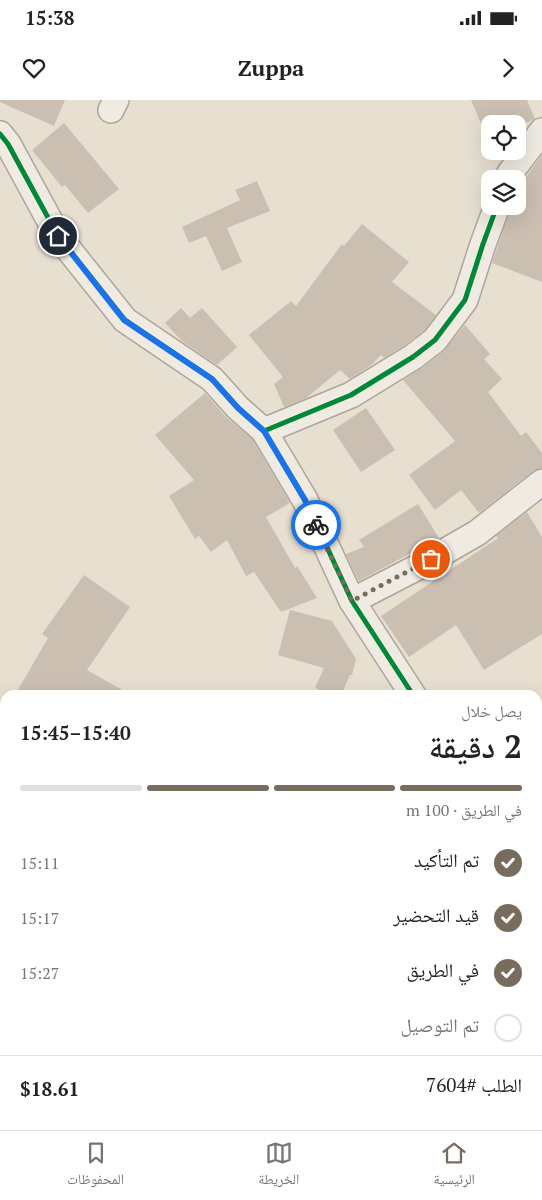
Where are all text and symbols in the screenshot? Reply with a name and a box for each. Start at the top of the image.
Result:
text: 15:38 [25,5,74,30]
text: Zuppa [238,53,304,82]
icon: heart [20,54,48,82]
icon: forward [494,54,522,82]
map controls [481,115,526,215]
button: locate [481,115,526,160]
button: layers [481,170,526,215]
pin [37,215,79,257]
icon: home [44,222,72,250]
courier [291,500,341,550]
icon: bike [302,511,330,539]
pin [410,538,452,580]
icon: bag [417,545,445,573]
text: يصل خلال [461,700,522,722]
text: 15:40–15:45 [20,720,131,745]
text: 2 دقيقة [429,725,522,767]
text: في الطريق · 100 m [406,799,522,821]
text: تم التأكيد [414,847,479,872]
icon: check [494,849,522,877]
text: 15:11 [20,852,59,874]
text: قيد التحضير [393,902,479,927]
icon: check [494,904,522,932]
text: 15:17 [20,907,59,929]
text: في الطريق [406,957,479,982]
icon: check [494,959,522,987]
text: 15:27 [20,962,59,984]
text: تم التوصيل [401,1012,479,1037]
text: الطلب #7604 [426,1072,522,1097]
text: $18.61 [20,1076,79,1101]
tab: المحفوظات [67,1139,124,1193]
tab: الخريطة [258,1139,299,1193]
tab: الرئيسية [433,1139,475,1193]

